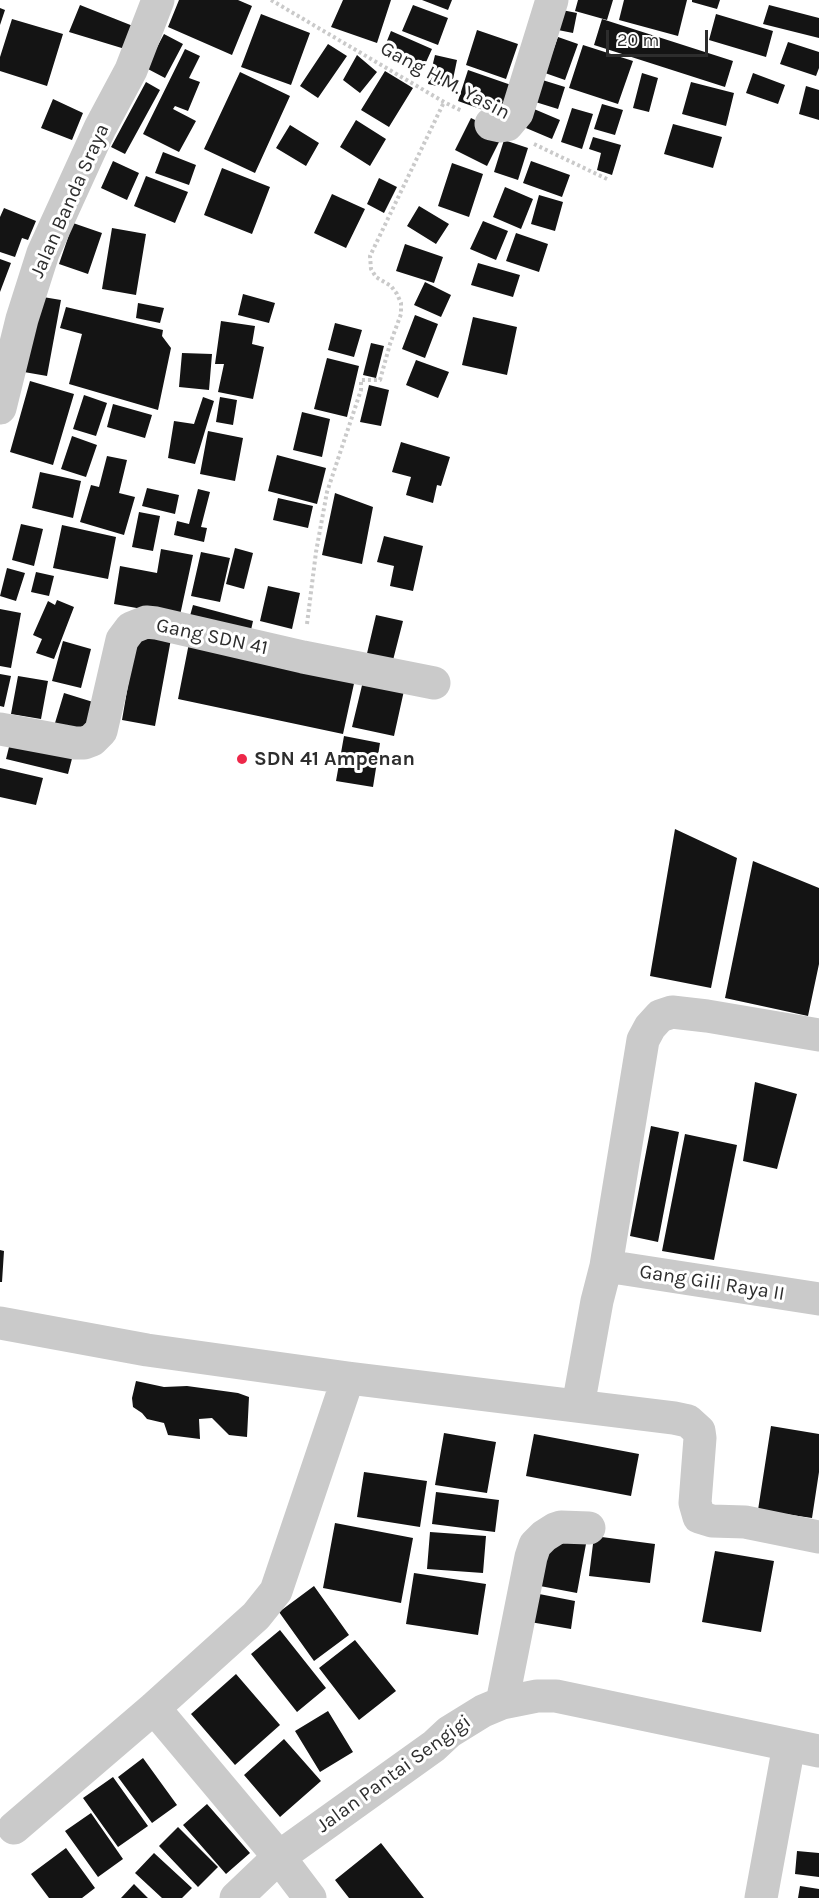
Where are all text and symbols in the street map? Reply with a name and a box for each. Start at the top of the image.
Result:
scale bar [609,18,711,56]
text: 20 m [617,29,659,51]
street label: Gang H.M. Yasin [376,37,514,125]
street label: Jalan Banda Sraya [25,120,115,282]
street label: Gang SDN 41 [154,613,270,661]
place label: SDN 41 Ampenan [254,747,415,771]
marker: SDN 41 Ampenan [235,752,249,766]
street label: Gang Gili Raya II [638,1260,786,1306]
street label: Jalan Pantai Sengigi [312,1710,476,1838]

